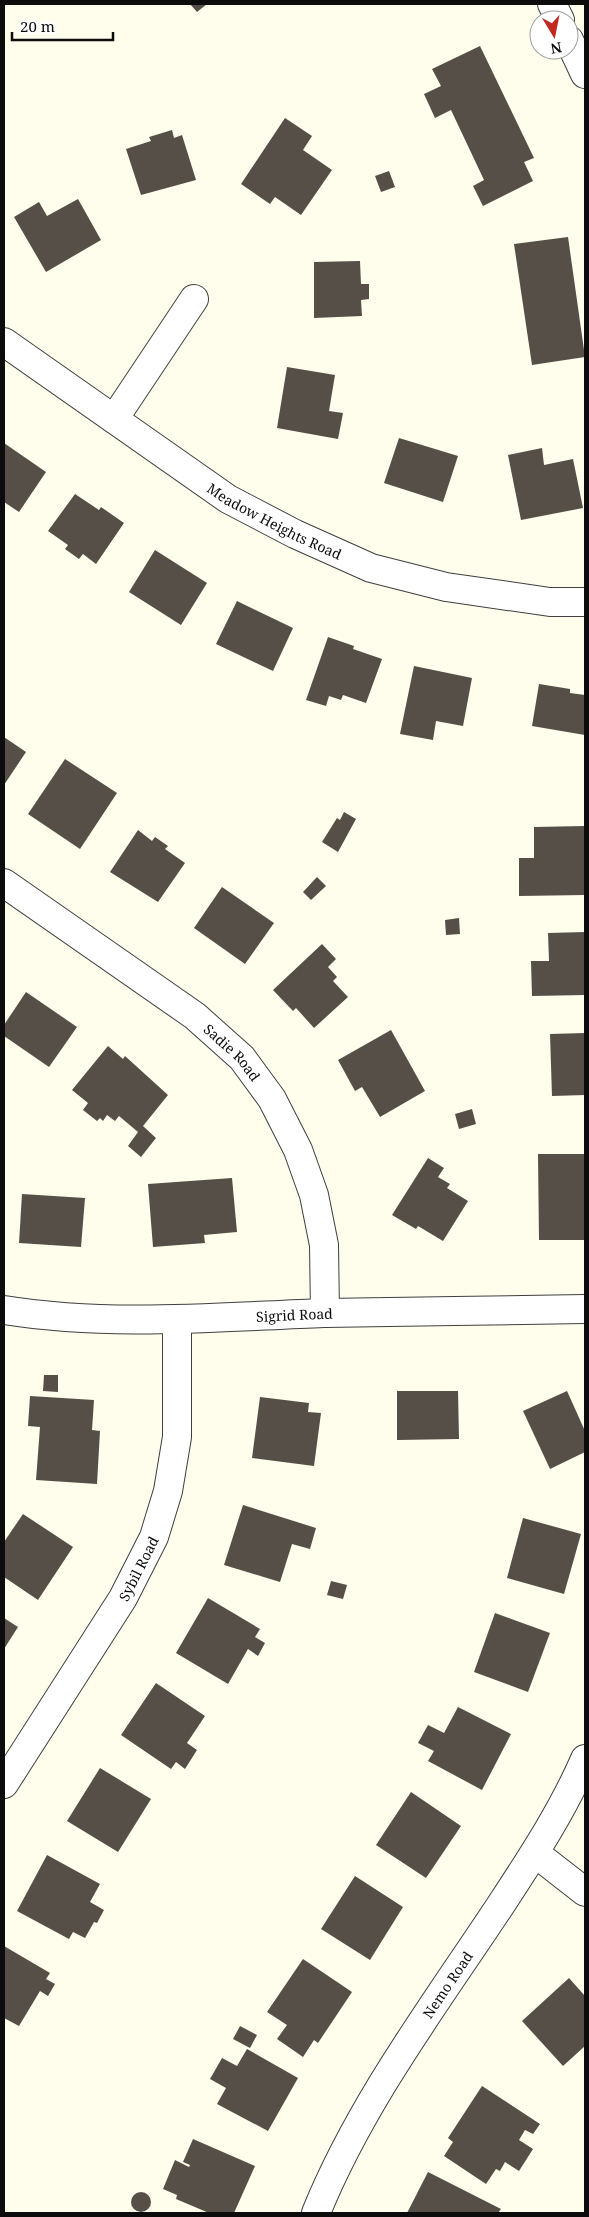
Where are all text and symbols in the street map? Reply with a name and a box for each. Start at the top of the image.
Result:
scale bar [12,10,114,42]
north arrow [529,10,579,60]
text: 20 m [20,16,55,36]
text: N [549,38,563,59]
street label: Meadow Heights Road [204,478,345,563]
street label: Sadie Road [200,1019,265,1085]
street label: Sigrid Road [256,1303,333,1326]
street label: Sybil Road [114,1533,163,1604]
street label: Nemo Road [418,1947,477,2022]

